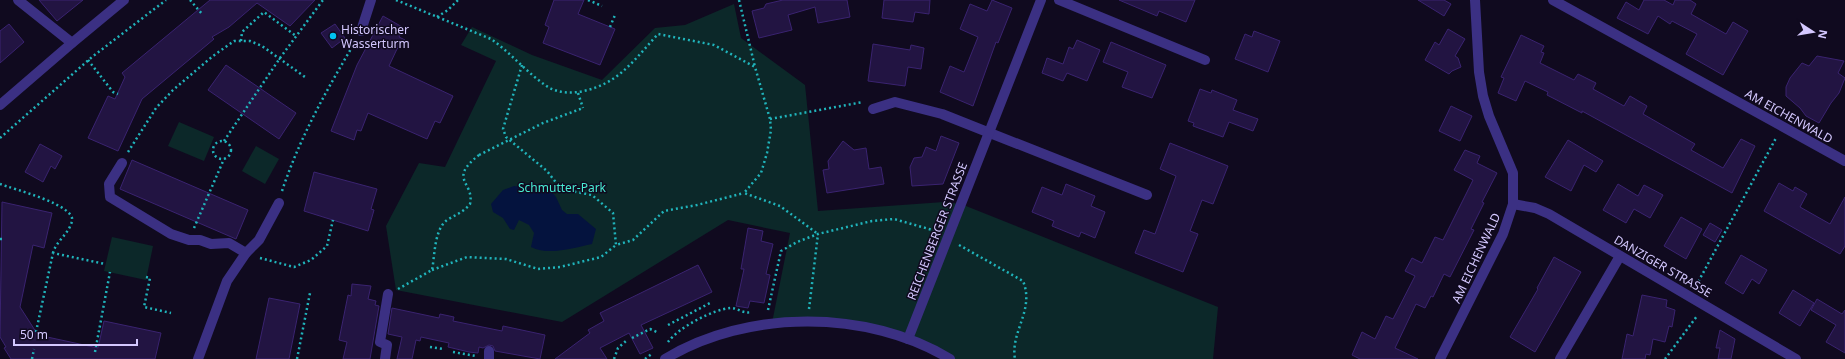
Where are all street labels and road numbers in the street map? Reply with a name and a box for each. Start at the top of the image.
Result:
street label: AM EICHENWALD [1742,85,1836,147]
street label: REICHENBERGER STRASSE [903,159,971,303]
street label: AM EICHENWALD [1448,210,1505,306]
street label: DANZIGER STRASSE [1611,231,1715,301]

